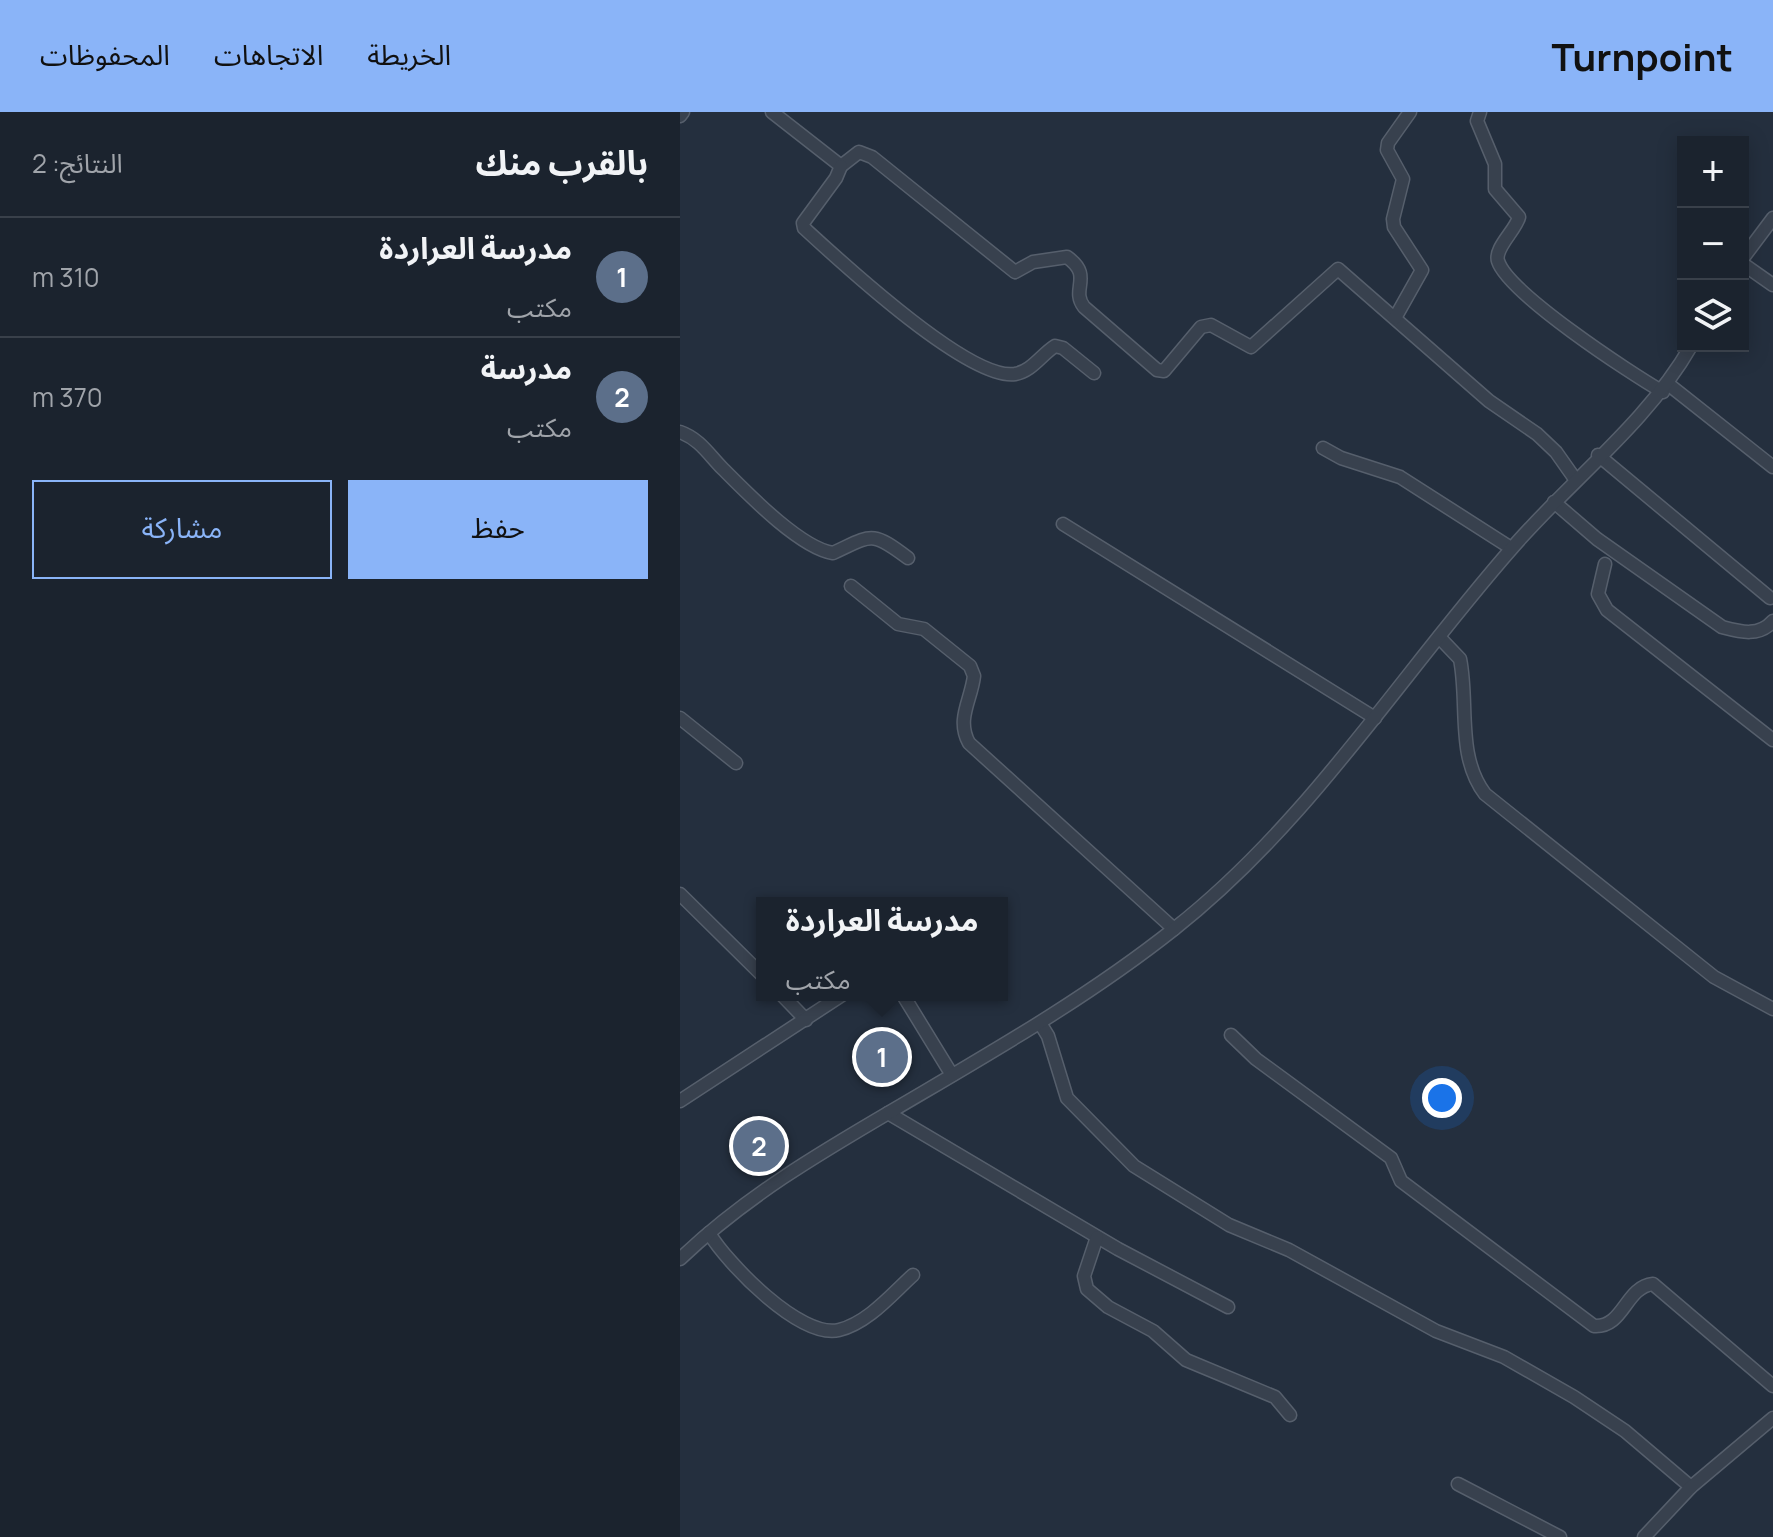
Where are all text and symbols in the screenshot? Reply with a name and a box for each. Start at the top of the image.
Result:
text: Turnpoint [1551,30,1733,82]
text: المحفوظات [40,35,170,73]
text: الاتجاهات [214,35,323,73]
text: الخريطة [367,35,451,73]
map controls [1677,136,1749,352]
button: + [1677,136,1749,208]
text: بالقرب منك [475,139,648,185]
text: النتائج: 2 [32,145,123,181]
button: − [1677,208,1749,280]
text: مدرسة العراردة [379,227,572,268]
text: 310 m [32,259,100,295]
text: 1 [616,259,628,295]
button: layers [1677,280,1749,352]
text: مكتب [507,289,572,325]
text: مدرسة [481,347,572,388]
text: 370 m [32,379,103,415]
text: 2 [614,379,630,415]
text: مكتب [507,409,572,445]
button: مشاركة [32,480,332,579]
button: حفظ [348,480,648,579]
popup [756,897,1008,1001]
text: مدرسة العراردة [786,899,978,940]
text: مكتب [786,961,851,997]
pin: 1 [856,1027,908,1087]
your location [1422,1078,1462,1118]
pin: 2 [733,1116,785,1176]

